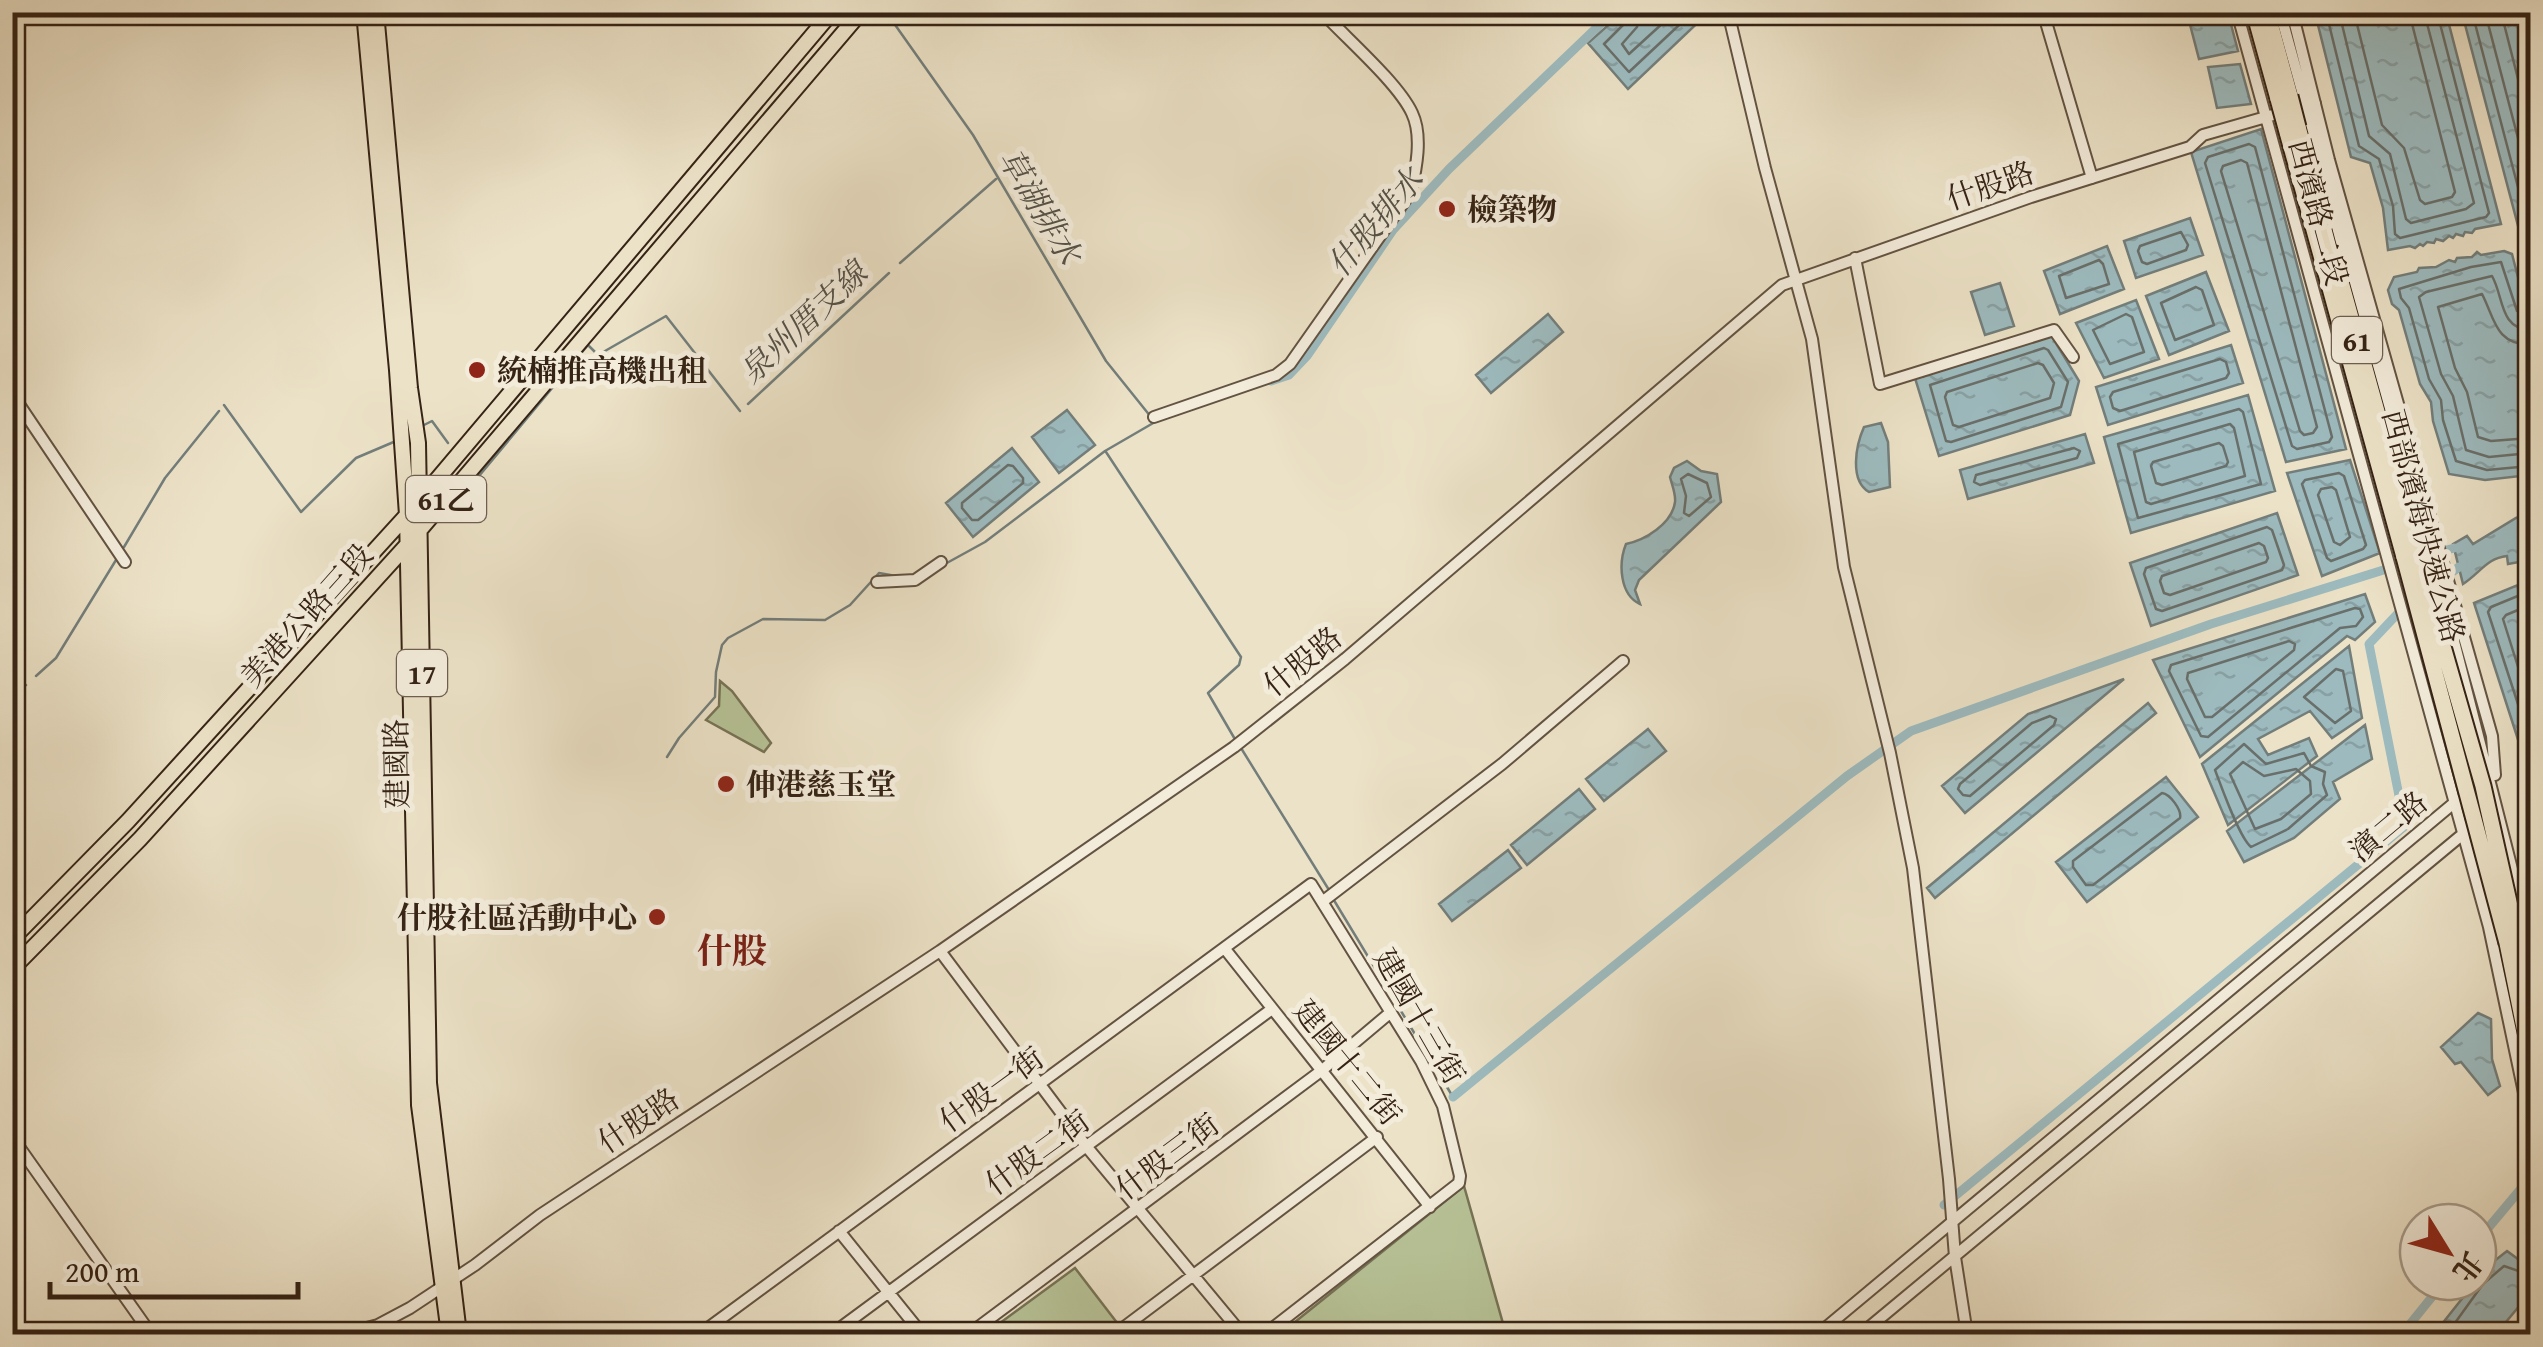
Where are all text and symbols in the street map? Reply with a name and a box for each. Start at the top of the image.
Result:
street label: 西濱路二段 [2278,134,2360,290]
water label: 草湖排水 [987,139,1095,276]
street label: 什股路 [1940,150,2040,220]
water label: 什股排水 [1316,156,1436,286]
place label: 檢築物 [1467,187,1557,231]
marker: 檢築物 [1436,198,1458,220]
water label: 泉州厝支線 [728,248,880,394]
road number: 61 [2332,317,2382,363]
place label: 統楠推高機出租 [497,348,707,392]
marker: 統楠推高機出租 [466,359,488,381]
street label: 西部濱海快速公路 [2372,404,2476,648]
road number: 61乙 [406,476,486,522]
street label: 美港公路三段 [229,533,383,697]
street label: 什股路 [1253,616,1351,706]
road number: 17 [397,650,447,696]
street label: 建國路 [373,719,419,809]
place label: 伸港慈玉堂 [746,762,896,806]
marker: 伸港慈玉堂 [715,773,737,795]
street label: 濱二路 [2339,780,2437,872]
place label: 什股社區活動中心 [397,895,637,939]
marker: 什股社區活動中心 [646,906,668,928]
district label: 什股 [697,925,767,976]
street label: 建國十三街 [1363,940,1477,1092]
street label: 建國十二街 [1284,990,1412,1134]
street label: 什股一街 [930,1036,1052,1142]
street label: 什股路 [588,1077,688,1163]
street label: 什股二街 [976,1099,1098,1205]
street label: 什股三街 [1106,1102,1228,1210]
north arrow [2398,1202,2498,1302]
scale bar [50,1237,298,1299]
text: 北 [2444,1244,2493,1291]
text: 200 m [65,1249,140,1293]

